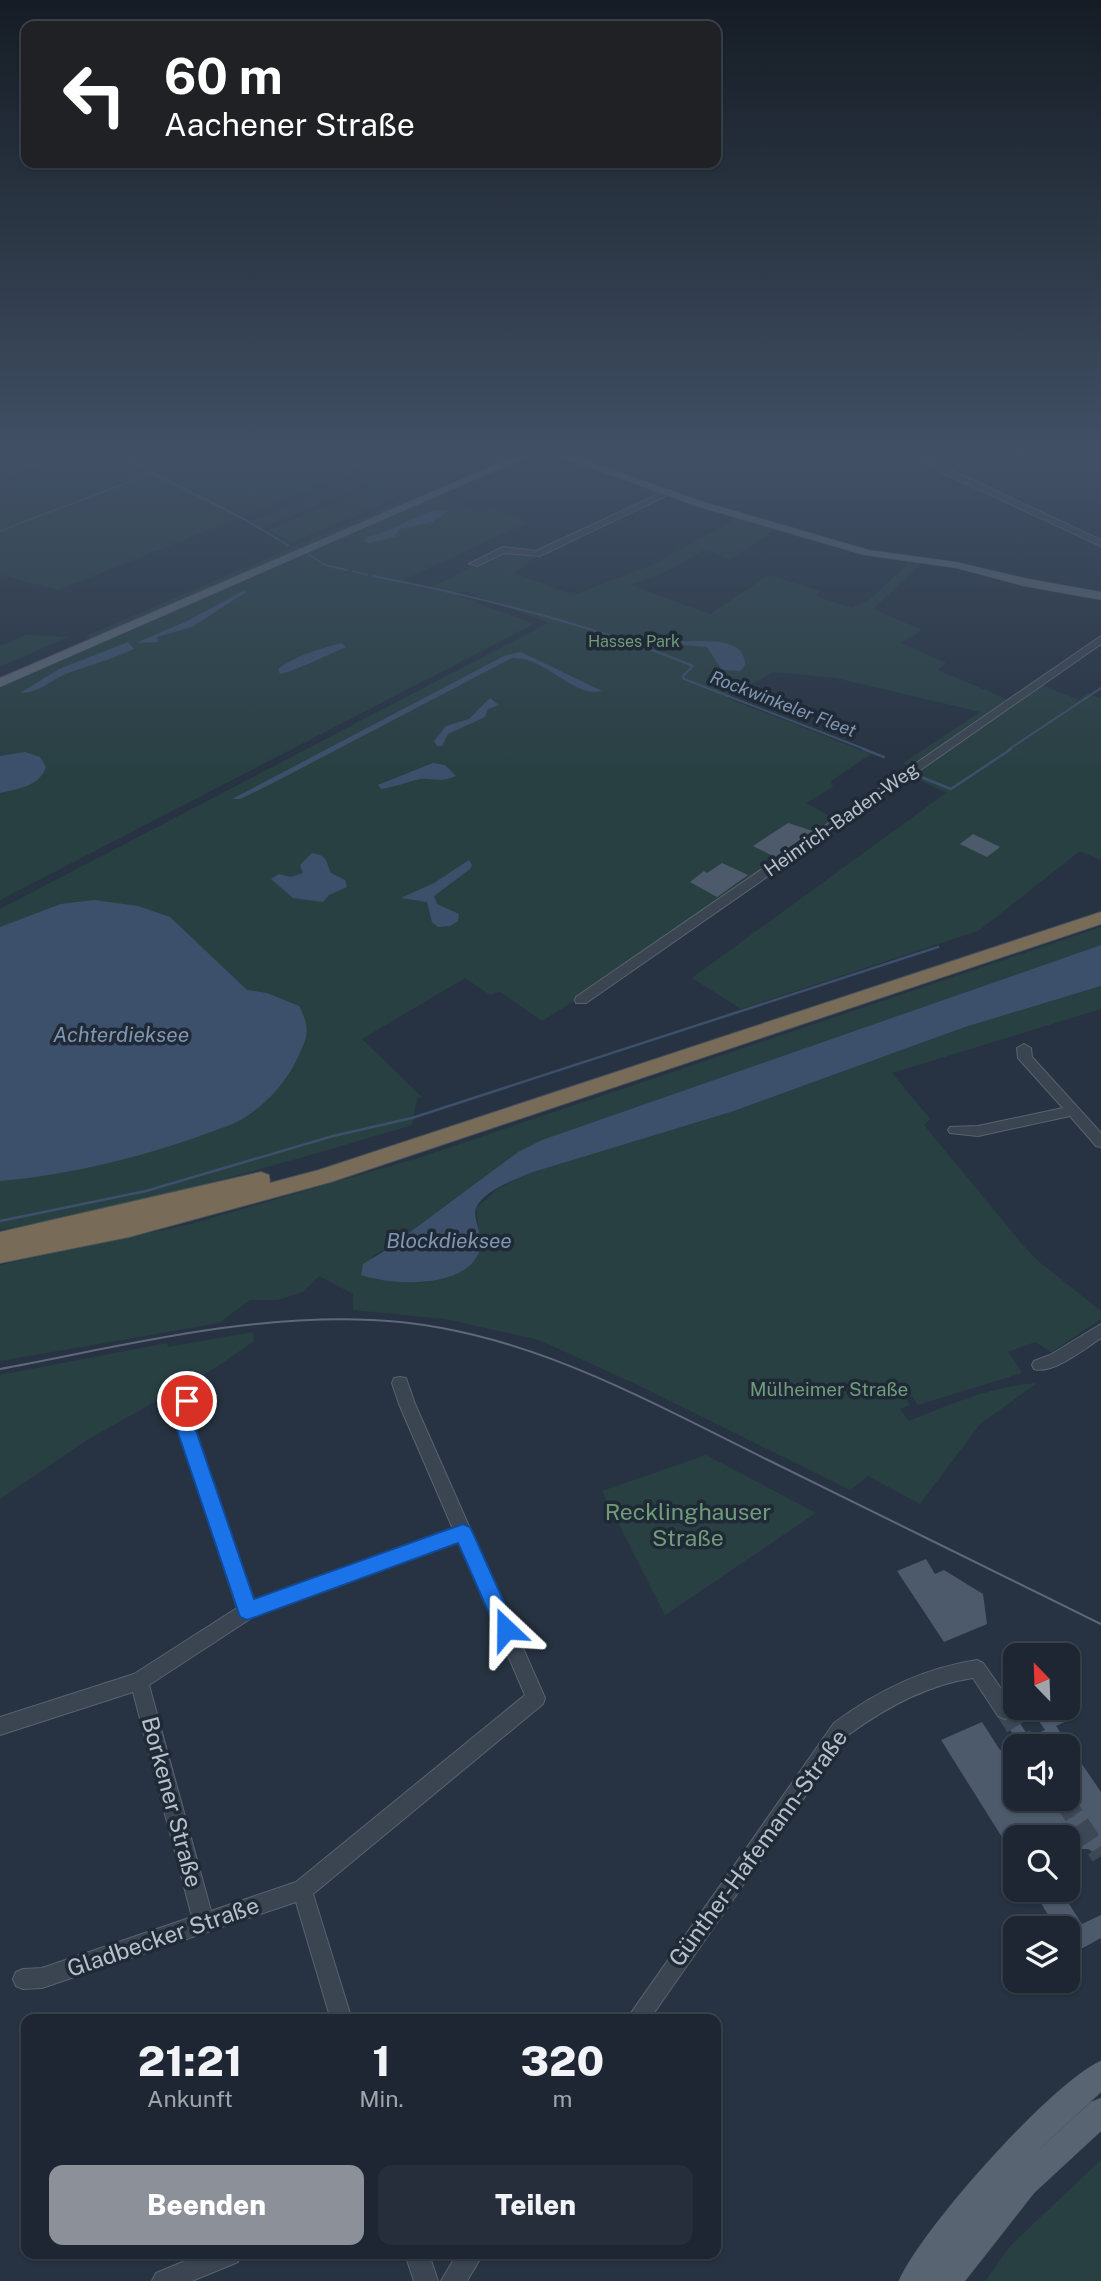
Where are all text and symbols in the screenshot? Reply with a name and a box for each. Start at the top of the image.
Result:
text: 60 m [164,47,283,105]
icon: left [49,49,140,140]
text: Aachener Straße [164,106,415,143]
park label: Hasses Park [588,632,680,651]
water label: Rockwinkeler Fleet [707,666,859,741]
street label: Heinrich-Baden-Weg [760,757,922,881]
water label: Achterdieksee [53,1022,189,1047]
water label: Blockdieksee [386,1228,512,1253]
pin [157,1371,217,1431]
park label: Mülheimer Straße [750,1378,908,1400]
icon: arrive [168,1382,206,1420]
park label: Recklinghauser Straße [605,1498,771,1551]
position arrow [469,1592,543,1666]
north arrow [1003,1643,1080,1720]
map controls [1003,1643,1080,1993]
street label: Borkener Straße [137,1714,208,1890]
street label: Günther-Hafemann-Straße [663,1724,853,1971]
button: sound [1003,1734,1080,1811]
button: search [1003,1825,1080,1902]
street label: Gladbecker Straße [63,1891,262,1982]
button: layers [1003,1916,1080,1993]
text: 21:21 [138,2036,242,2085]
text: 1 [372,2036,391,2085]
text: 320 [521,2036,604,2085]
text: Ankunft [147,2085,233,2112]
text: Min. [359,2085,404,2112]
text: m [552,2085,572,2112]
button: Beenden [49,2165,364,2245]
button: Teilen [378,2165,693,2245]

